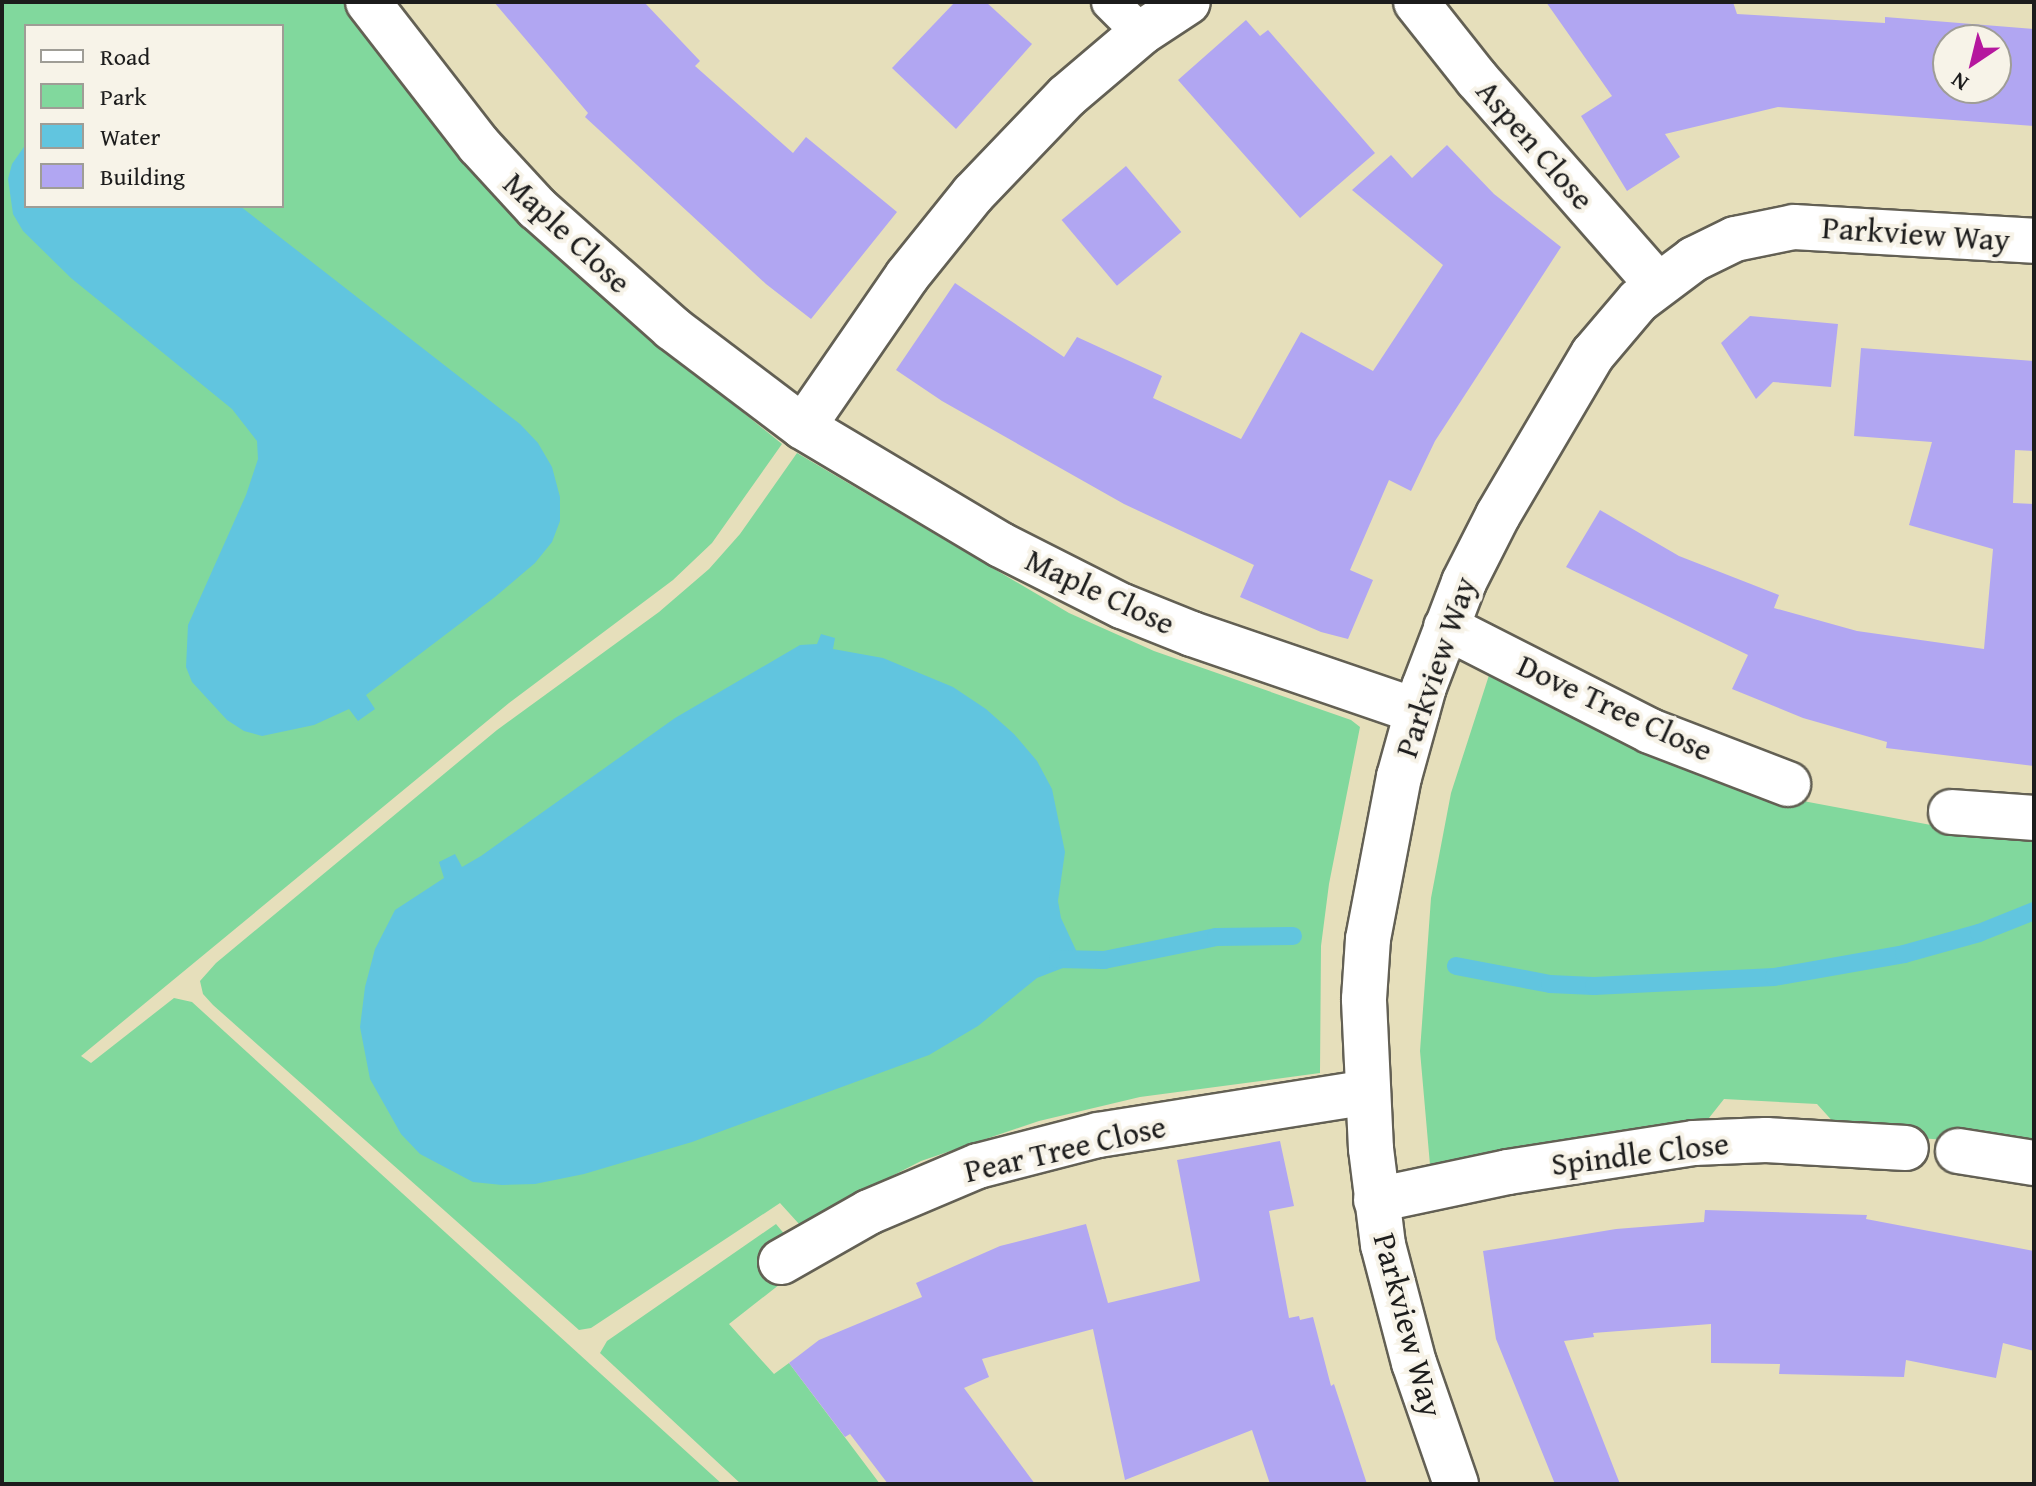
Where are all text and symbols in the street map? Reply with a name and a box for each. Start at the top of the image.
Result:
legend [24,24,284,208]
north arrow [1932,24,2012,104]
text: Road [100,39,150,74]
text: N [1944,65,1975,99]
street label: Aspen Close [1468,72,1602,218]
text: Park [100,79,146,114]
text: Water [100,119,160,154]
text: Building [100,159,185,194]
street label: Maple Close [495,164,639,302]
street label: Parkview Way [1821,208,2011,260]
street label: Maple Close [1019,541,1181,643]
street label: Parkview Way [1387,572,1485,762]
street label: Dove Tree Close [1511,646,1719,770]
street label: Pear Tree Close [960,1107,1170,1191]
street label: Spindle Close [1549,1124,1731,1184]
street label: Parkview Way [1365,1229,1451,1421]

